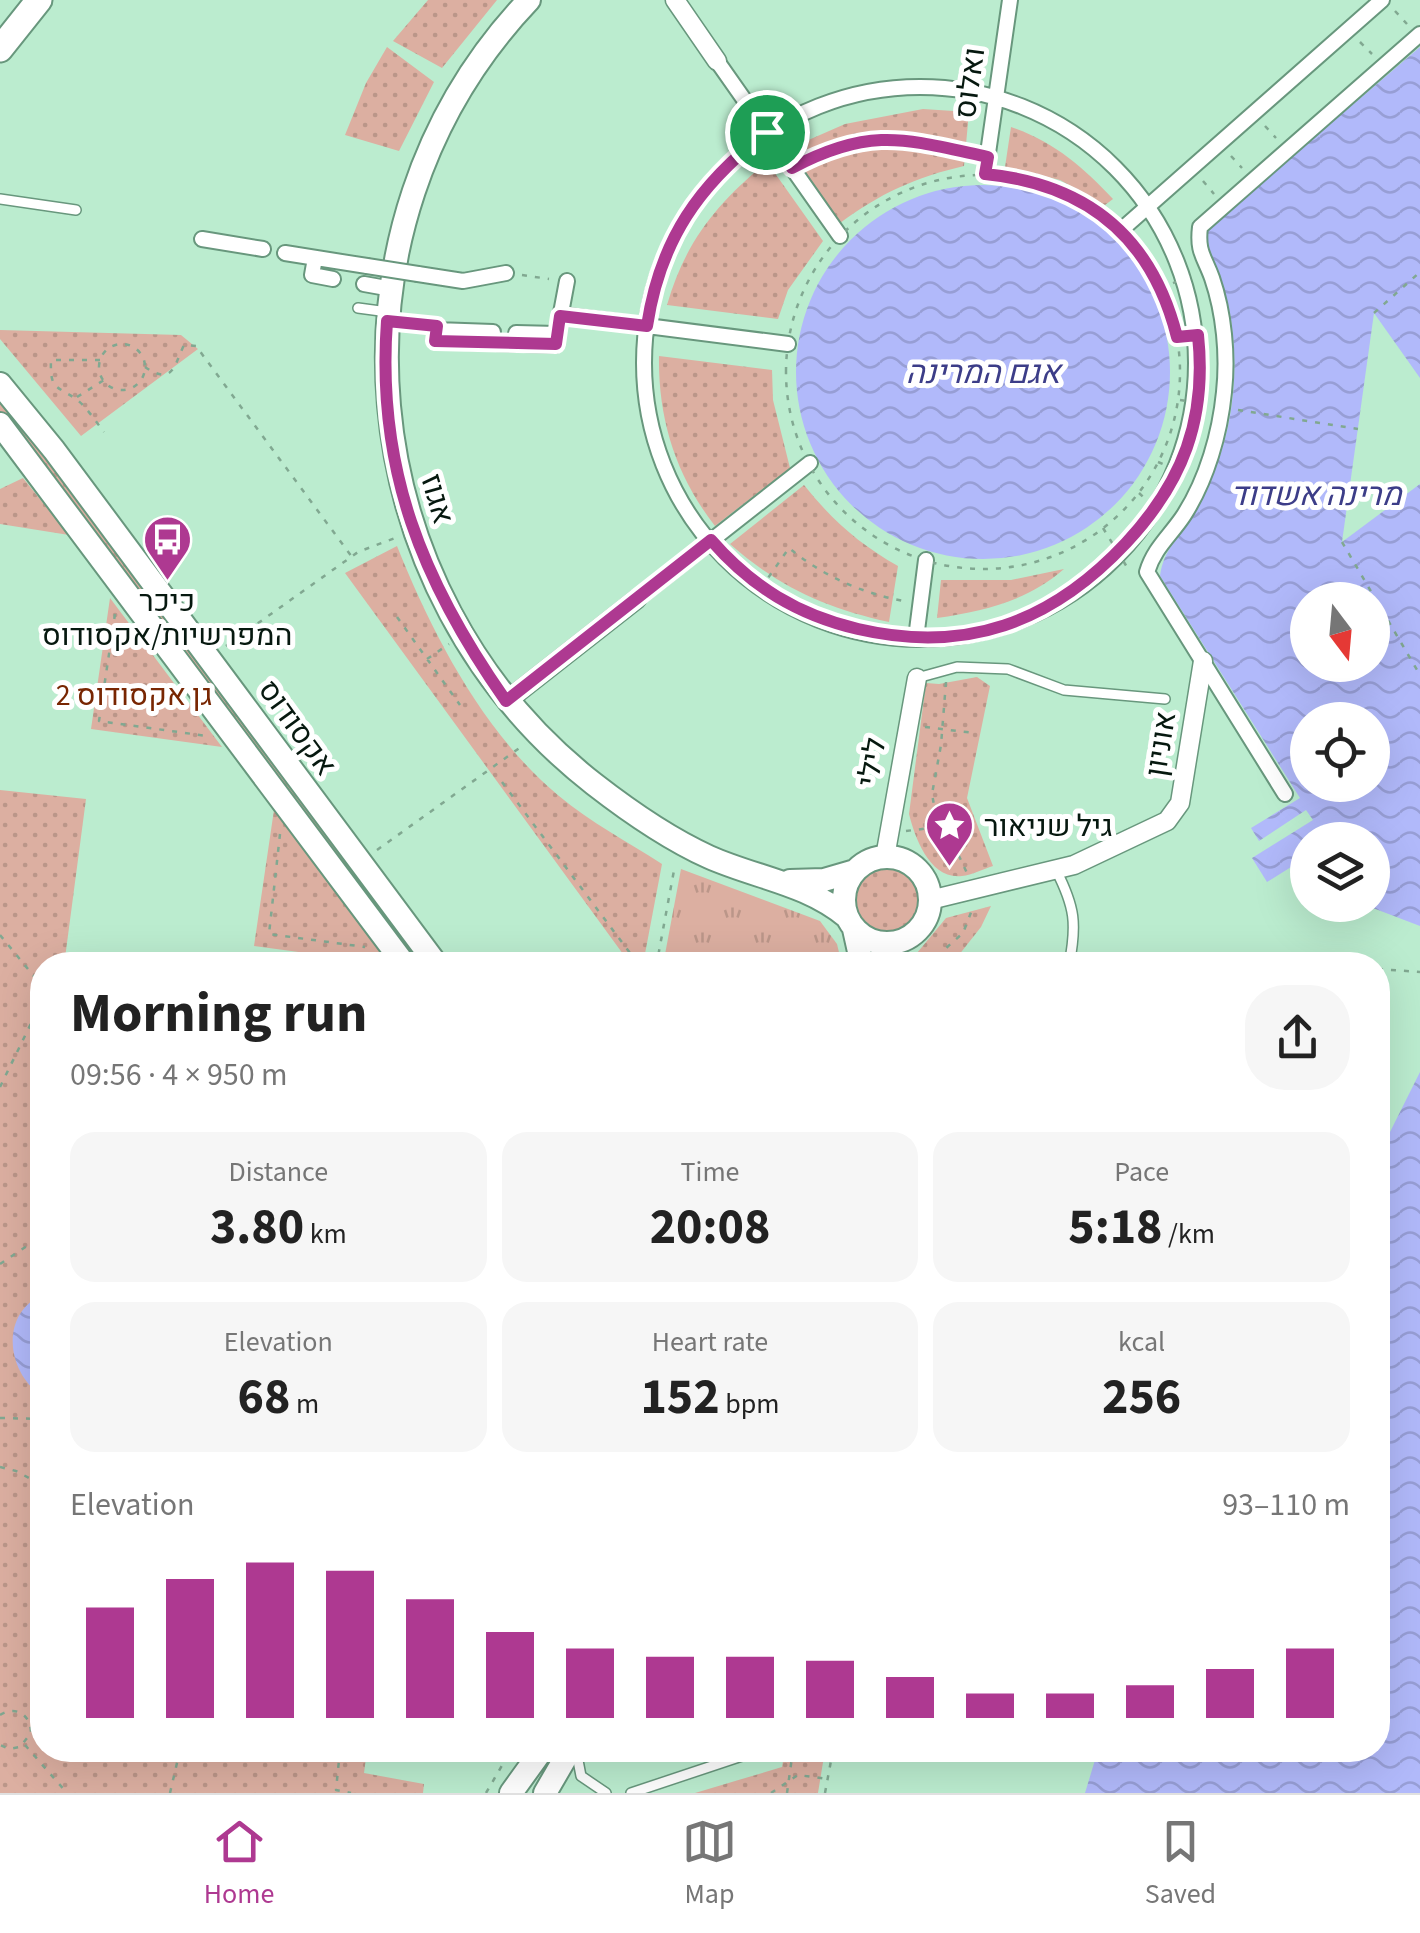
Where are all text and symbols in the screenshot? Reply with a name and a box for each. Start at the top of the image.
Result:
street label: ואלוס [944,45,996,121]
pin [725,90,810,175]
icon: arrive [740,105,795,160]
water label: אגם המרינה [906,350,1064,396]
street label: אגוז [409,469,465,529]
water label: מרינה אשדוד [1230,472,1403,518]
bus stop icon: כיכר המפרשיות/אקסודוס [141,514,193,582]
place label: כיכר המפרשיות/אקסודוס [42,580,292,657]
north arrow [1290,582,1390,682]
map controls [1290,582,1390,922]
street label: אקסודוס [247,671,347,785]
park label: גן אקסודוס 2 [56,674,212,717]
button: locate [1290,702,1390,802]
street label: אוניון [1135,708,1187,780]
street label: לילי [847,734,897,790]
place icon: גיל שניאור [923,800,975,868]
place label: גיל שניאור [984,805,1113,848]
button: layers [1290,822,1390,922]
text: Morning run [70,975,367,1053]
button: share [1245,985,1350,1090]
text: 09:56 · 4 × 950 m [70,1052,288,1098]
text: Distance [229,1152,328,1192]
text: Time [680,1152,739,1192]
text: Pace [1114,1152,1169,1192]
text: 3.80 [210,1192,304,1263]
text: 20:08 [650,1192,770,1263]
text: 5:18 [1068,1192,1163,1263]
text: km [304,1214,347,1254]
text: /km [1163,1214,1215,1254]
text: Elevation [224,1322,333,1362]
text: Heart rate [652,1322,768,1362]
text: kcal [1118,1322,1165,1362]
text: 68 [238,1362,290,1433]
text: 152 [640,1362,720,1433]
text: 256 [1102,1362,1181,1433]
text: m [290,1384,319,1424]
text: bpm [720,1384,780,1424]
text: Elevation [70,1482,195,1528]
text: 93–110 m [1222,1482,1350,1528]
tab: Home [204,1814,274,1914]
tab: Map [682,1814,737,1914]
tab: Saved [1145,1814,1216,1914]

